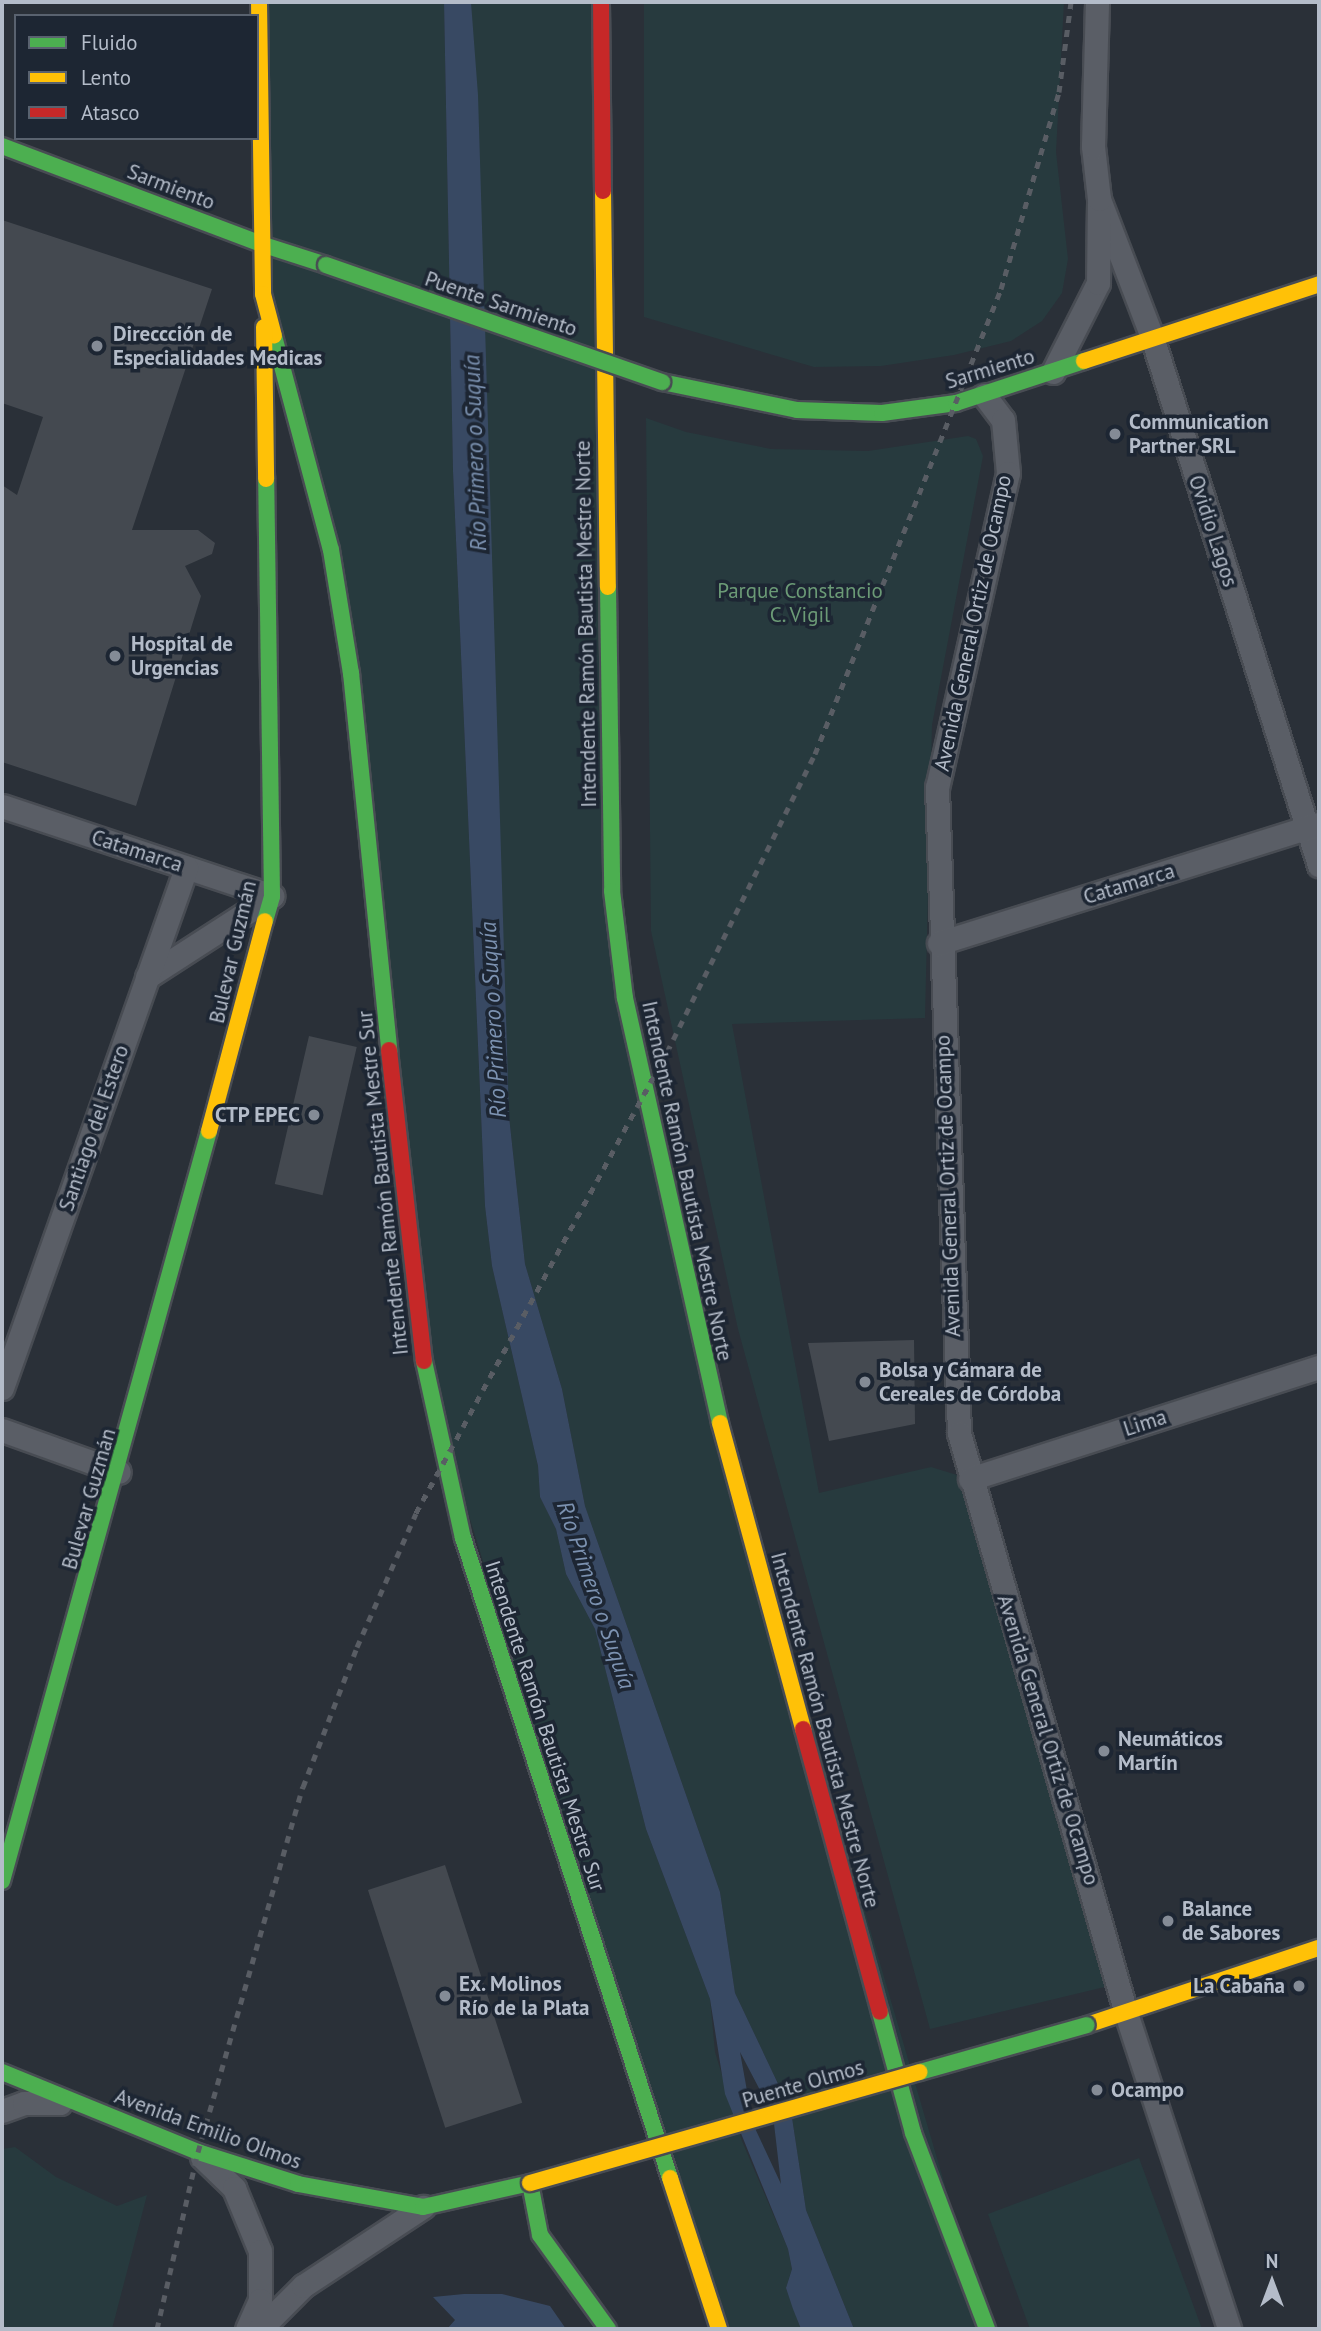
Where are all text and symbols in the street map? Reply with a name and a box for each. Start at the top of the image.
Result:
legend [14,14,259,140]
text: Fluido [81,29,138,56]
text: Lento [81,64,131,91]
text: Atasco [81,99,140,126]
street label: Sarmiento [124,159,218,215]
street label: Puente Sarmiento [422,266,580,342]
place label: Direccción de Especialidades Medicas [113,321,322,371]
marker: Direccción de Especialidades Medicas [87,336,107,356]
street label: Sarmiento [942,344,1038,394]
water label: Río Primero o Suquía [458,354,492,552]
place label: Communication Partner SRL [1129,409,1269,459]
marker: Communication Partner SRL [1107,426,1123,442]
street label: Intendente Ramón Bautista Mestre Norte [570,440,602,808]
street label: Avenida General Ortiz de Ocampo [929,472,1017,774]
street label: Ovidio Lagos [1183,472,1243,590]
park label: Parque Constancio C. Vigil [717,578,883,628]
place label: Hospital de Urgencias [131,631,233,681]
marker: Hospital de Urgencias [105,646,125,666]
street label: Catamarca [88,824,186,878]
street label: Catamarca [1080,858,1178,910]
street label: Bulevar Guzmán [204,878,262,1026]
water label: Río Primero o Suquía [474,921,512,1119]
street label: Intendente Ramón Bautista Mestre Norte [636,999,738,1363]
street label: Intendente Ramón Bautista Mestre Sur [352,1009,414,1357]
street label: Avenida General Ortiz de Ocampo [930,1034,966,1338]
street label: Santiago del Estero [54,1042,134,1214]
place label: CTP EPEC [214,1102,300,1128]
marker: CTP EPEC [306,1107,322,1123]
place label: Bolsa y Cámara de Cereales de Córdoba [879,1357,1061,1407]
marker: Bolsa y Cámara de Cereales de Córdoba [857,1374,873,1390]
street label: Lima [1120,1404,1170,1442]
street label: Bulevar Guzmán [57,1425,121,1573]
water label: Río Primero o Suquía [551,1498,641,1692]
street label: Intendente Ramón Bautista Mestre Norte [765,1549,885,1911]
street label: Intendente Ramón Bautista Mestre Sur [480,1557,610,1895]
street label: Avenida General Ortiz de Ocampo [992,1591,1104,1889]
place label: Neumáticos Martín [1118,1726,1223,1776]
marker: Neumáticos Martín [1096,1743,1112,1759]
place label: Balance de Sabores [1182,1896,1280,1946]
marker: Balance de Sabores [1160,1913,1176,1929]
place label: Ex. Molinos Río de la Plata [459,1971,589,2021]
place label: La Cabaña [1193,1973,1285,1999]
marker: La Cabaña [1291,1978,1307,1994]
marker: Ex. Molinos Río de la Plata [437,1988,453,2004]
street label: Puente Olmos [739,2055,867,2113]
place label: Ocampo [1111,2077,1184,2103]
marker: Ocampo [1089,2082,1105,2098]
street label: Avenida Emilio Olmos [111,2084,305,2174]
north arrow [1237,2247,1307,2317]
text: N [1266,2249,1278,2273]

